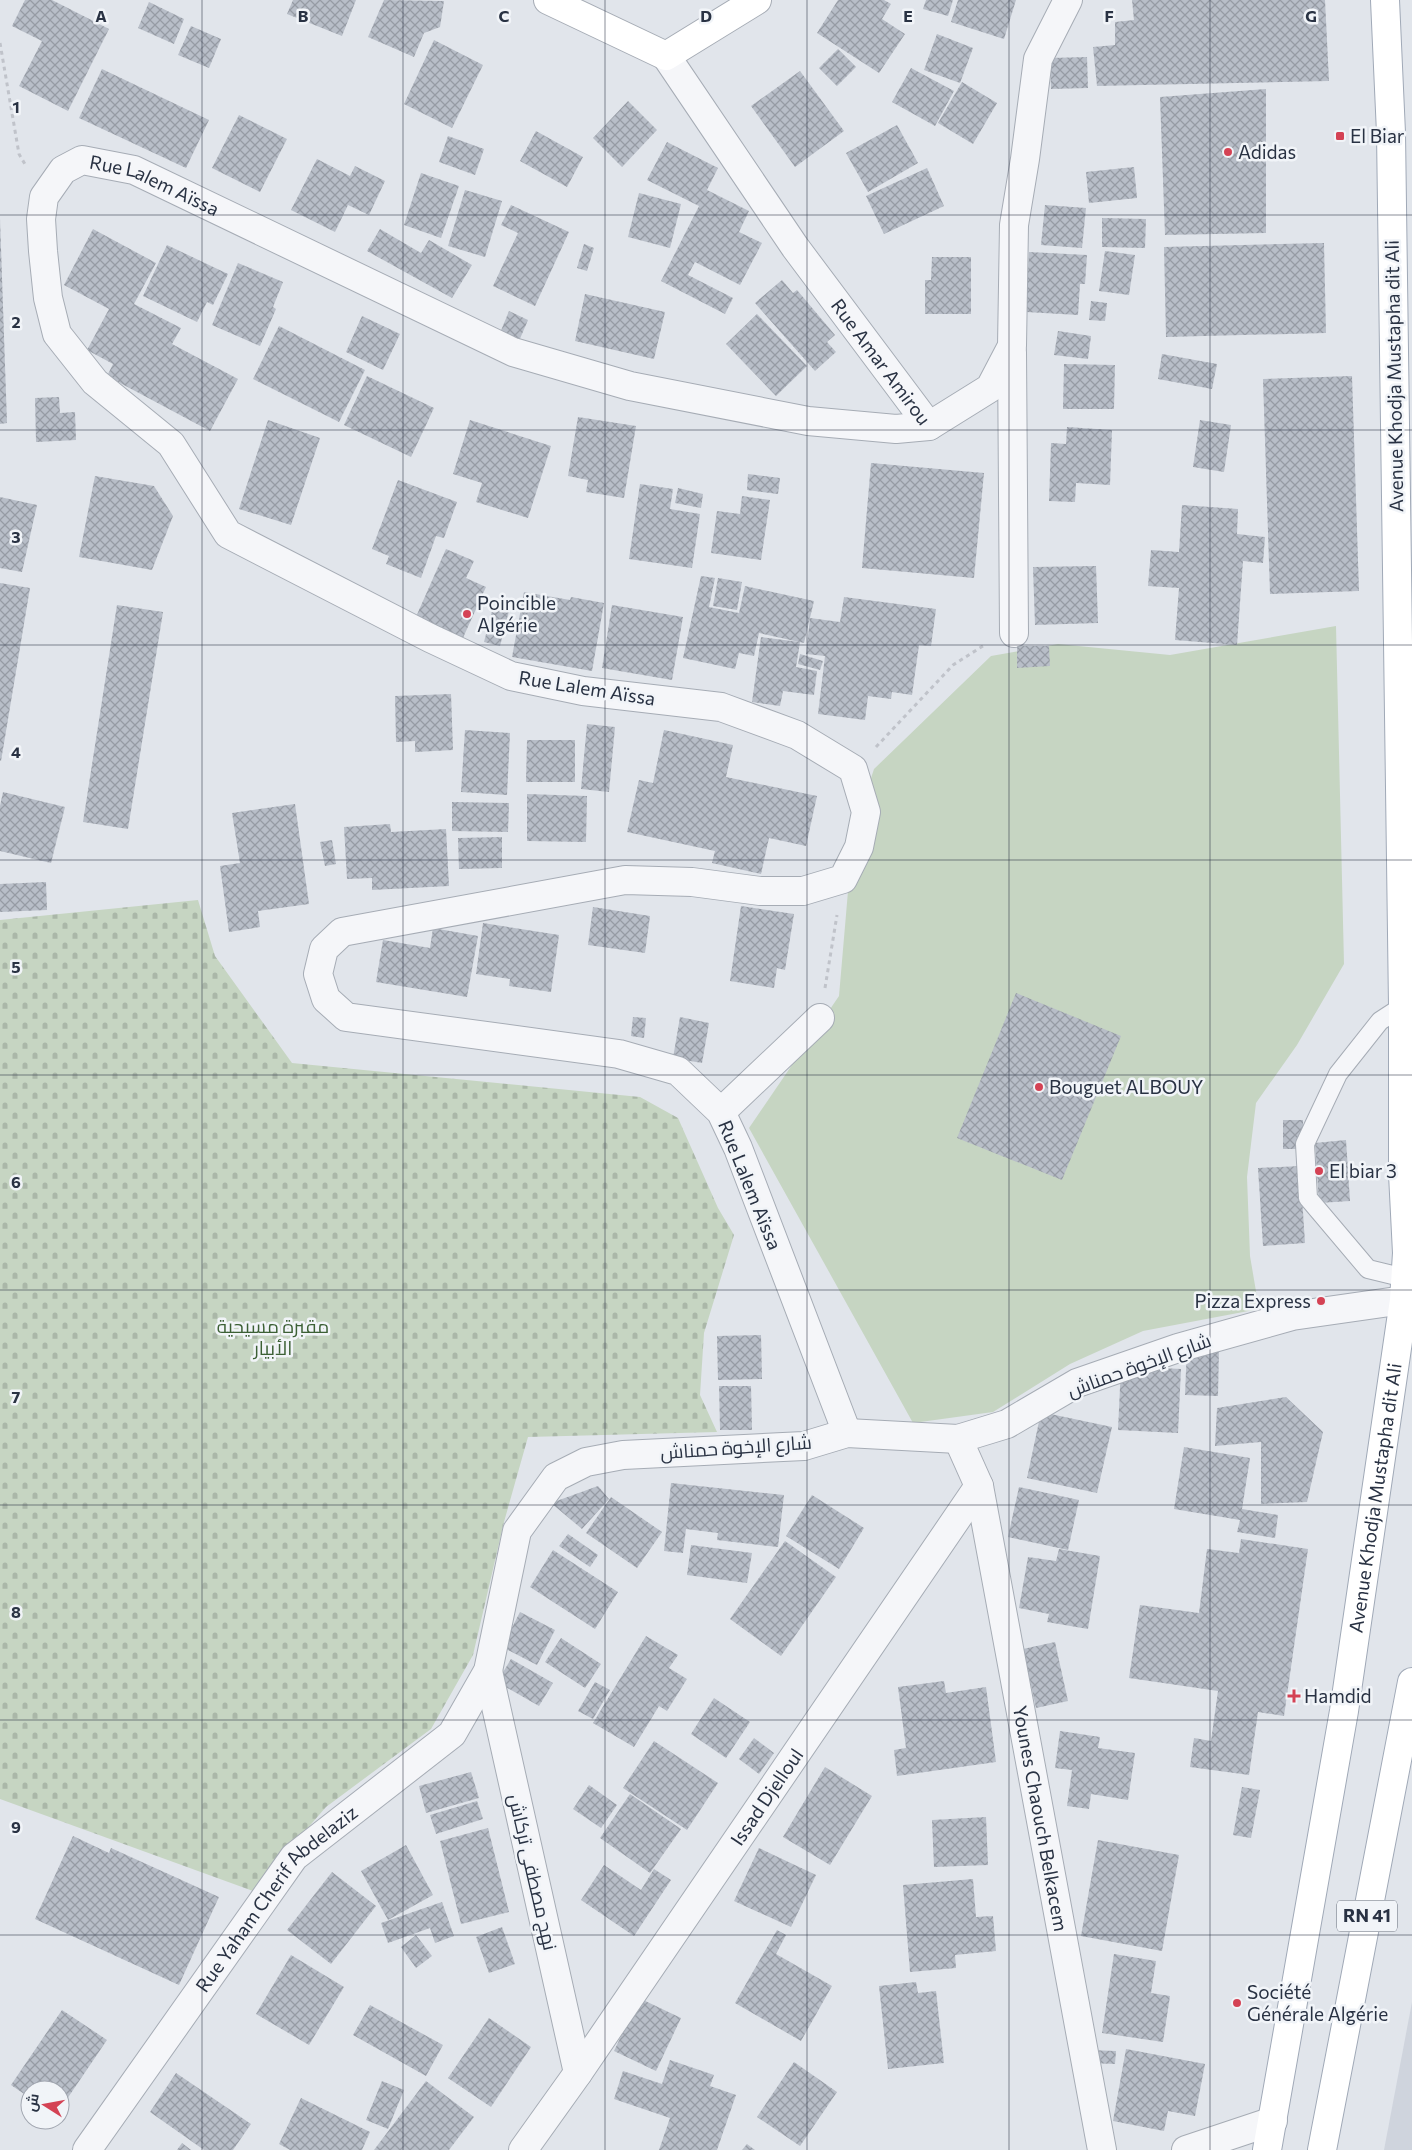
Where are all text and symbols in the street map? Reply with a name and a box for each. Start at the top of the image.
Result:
text: A [95,6,107,25]
text: B [298,6,309,25]
text: C [499,6,510,25]
text: D [700,6,712,25]
text: E [903,6,913,25]
text: F [1104,6,1114,25]
text: G [1305,6,1317,25]
text: 1 [12,97,20,116]
place label: El Biar [1350,124,1405,147]
marker: El Biar [1334,130,1346,142]
place label: Adidas [1238,140,1296,163]
marker: Adidas [1222,146,1234,158]
street label: Rue Lalem Aïssa [88,150,223,220]
street label: Avenue Khodja Mustapha dit Ali [1380,240,1407,512]
street label: Rue Amar Amirou [827,294,936,429]
text: 2 [11,312,21,331]
text: 3 [11,527,21,546]
place label: Poincible Algérie [477,591,556,636]
marker: Poincible Algérie [461,608,473,620]
street label: Rue Lalem Aïssa [517,665,657,710]
text: 4 [11,742,21,761]
text: 5 [11,957,21,976]
place label: Bouguet ALBOUY [1049,1075,1204,1098]
marker: Bouguet ALBOUY [1033,1081,1045,1093]
street label: Rue Lalem Aïssa [714,1117,787,1253]
place label: El biar 3 [1329,1159,1397,1182]
marker: El biar 3 [1313,1165,1325,1177]
text: 6 [11,1172,21,1191]
place label: Pizza Express [1195,1289,1311,1312]
marker: Pizza Express [1315,1295,1327,1307]
park label: مقبرة مسيحية الأبيار [217,1314,329,1360]
street label: شارع الإخوة حمناش [1064,1328,1215,1404]
street label: Avenue Khodja Mustapha dit Ali [1344,1361,1406,1634]
text: 7 [12,1387,21,1406]
street label: شارع الإخوة حمناش [660,1430,813,1466]
text: 8 [11,1602,21,1621]
place label: Hamdid [1304,1684,1372,1707]
marker: Hamdid [1288,1690,1300,1702]
street label: Younes Chaouch Belkacem [1009,1704,1073,1933]
street label: Issad Djelloul [725,1744,807,1850]
street label: نهج مصطفى تركاش [501,1792,563,1953]
street label: Rue Yaham Cherif Abdelaziz [190,1800,362,1996]
text: 9 [11,1817,21,1836]
road number: RN 41 [1337,1900,1397,1932]
place label: Société Générale Algérie [1247,1980,1388,2025]
marker: Société Générale Algérie [1231,1997,1243,2009]
north arrow [20,2080,70,2130]
text: ش [22,2092,43,2113]

